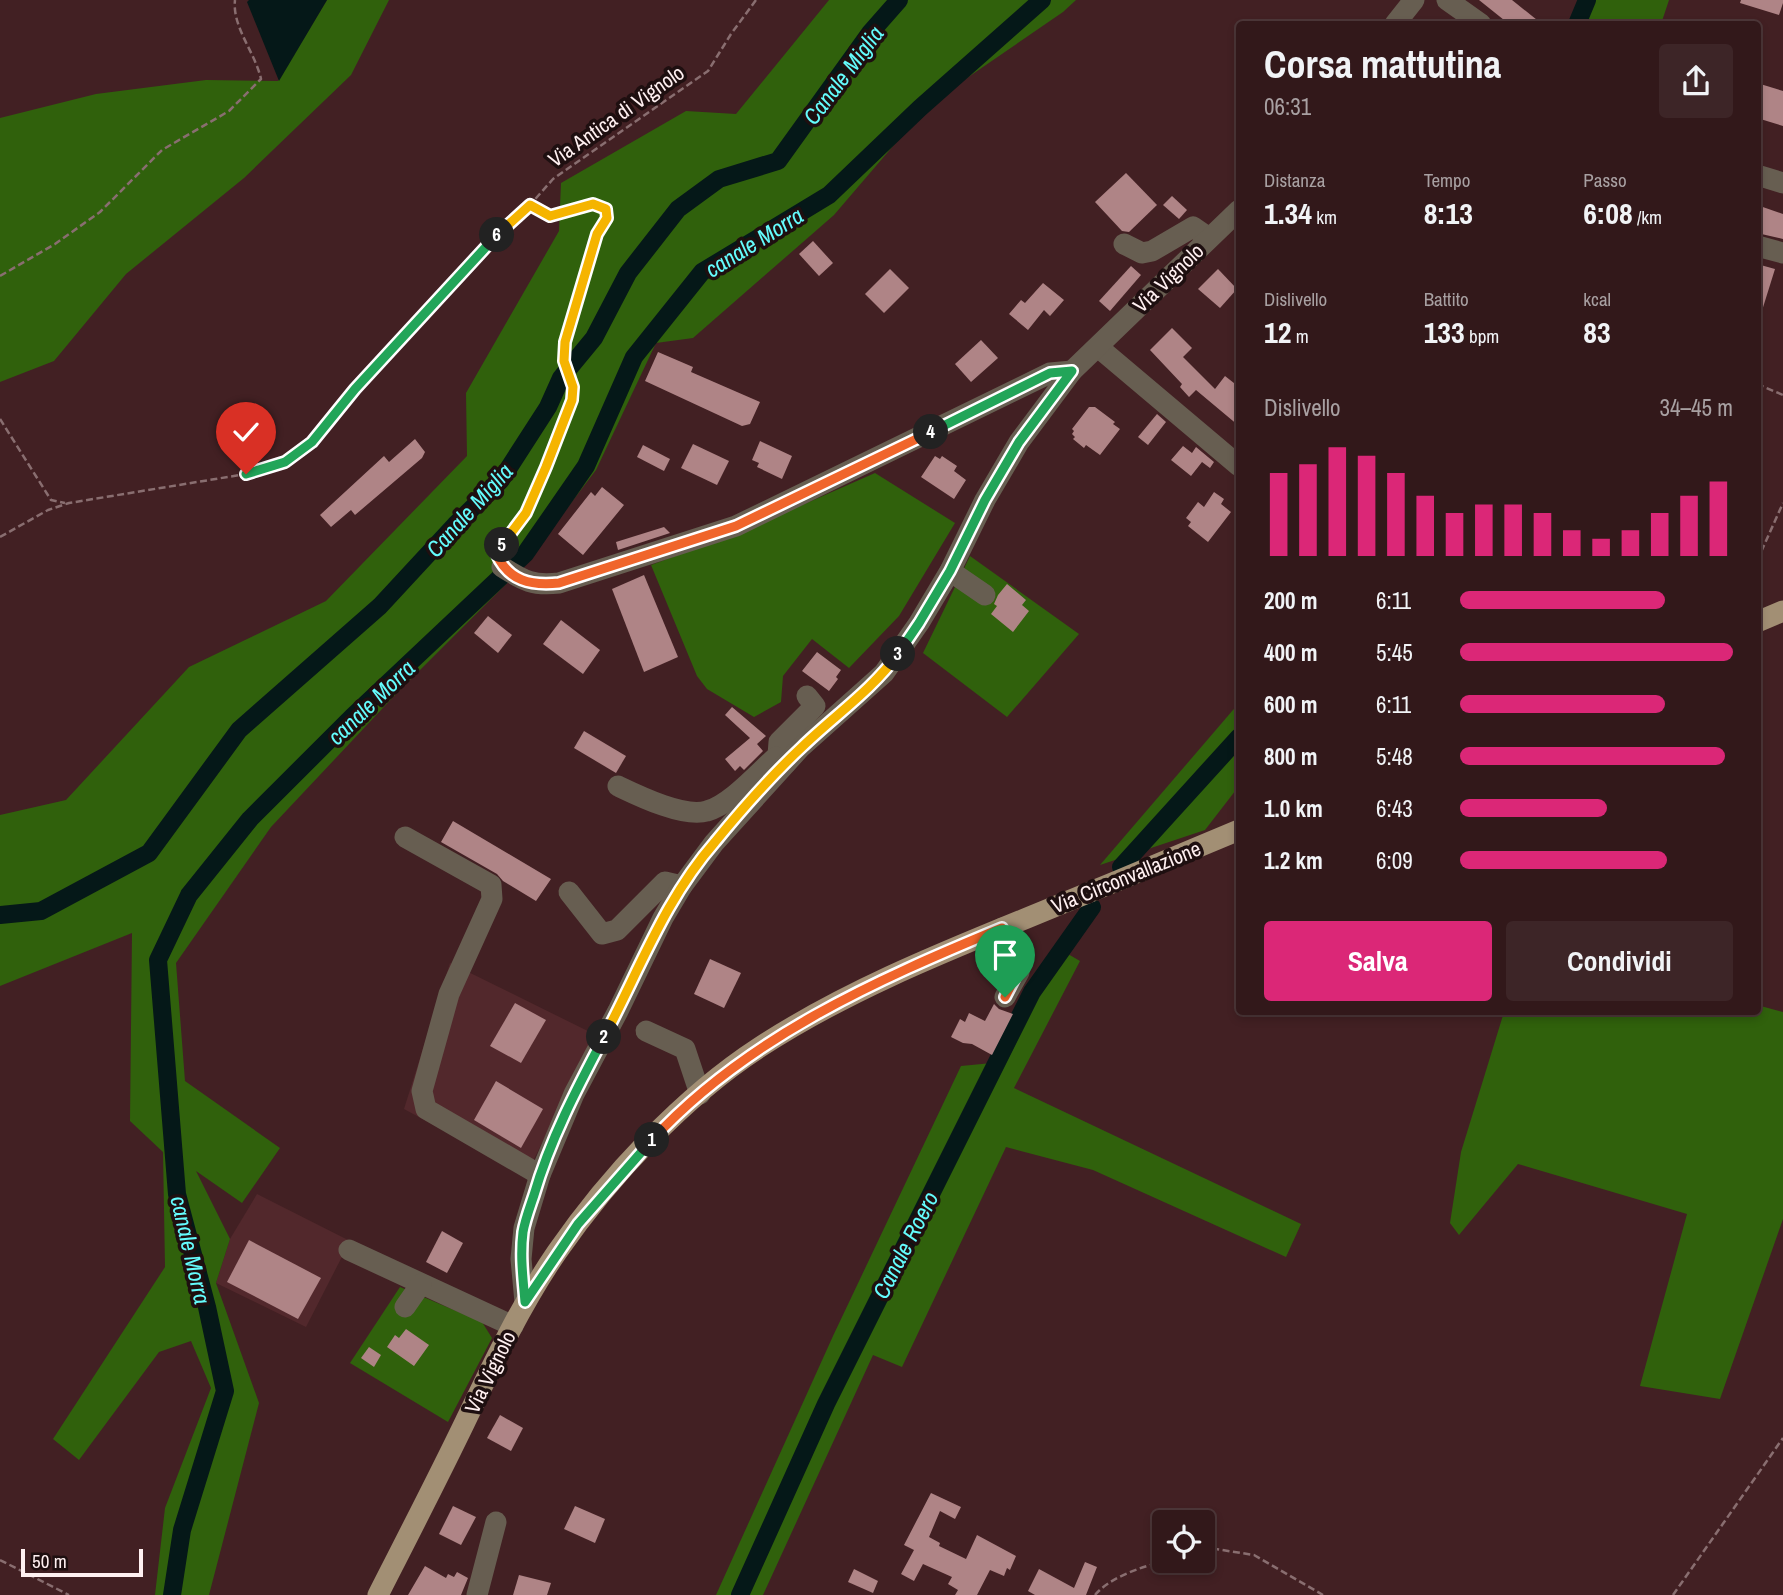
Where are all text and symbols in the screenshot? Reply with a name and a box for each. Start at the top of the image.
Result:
water label: Canale Miglia [796,19,890,131]
text: Corsa mattutina [1264,39,1501,90]
button: share [1659,44,1733,118]
street label: Via Antica di Vignolo [542,58,690,174]
text: 06:31 [1264,91,1311,122]
text: Distanza [1264,167,1325,193]
text: Tempo [1424,167,1470,193]
text: Passo [1583,167,1627,193]
text: 1.34 [1264,193,1312,233]
text: 8:13 [1424,193,1473,233]
text: 6:08 [1583,193,1633,233]
water label: canale Morra [699,200,809,284]
text: km [1312,204,1337,230]
text: /km [1633,204,1662,230]
pin: 6 [480,218,514,252]
text: 6 [492,221,501,247]
street label: Via Vignolo [1126,237,1210,319]
text: Dislivello [1264,286,1327,312]
text: Battito [1424,286,1469,312]
text: kcal [1583,286,1611,312]
text: 12 [1264,312,1291,352]
text: 133 [1424,312,1465,352]
text: 83 [1583,312,1611,352]
text: m [1291,323,1309,349]
text: bpm [1465,323,1499,349]
text: Dislivello [1264,392,1341,423]
text: 34–45 m [1660,392,1733,423]
pin [216,402,276,474]
icon: check [227,413,265,451]
pin: 4 [914,414,948,450]
text: 4 [926,418,935,444]
water label: Canale Miglia [419,456,519,564]
pin: 5 [484,528,520,562]
text: 5 [497,531,506,557]
text: 200 m [1264,585,1317,616]
text: 6:11 [1376,585,1411,616]
pin: 3 [880,636,916,672]
text: 400 m [1264,637,1317,668]
text: 5:45 [1376,637,1413,668]
text: 3 [893,640,902,666]
water label: canale Morra [321,653,421,751]
text: 600 m [1264,689,1317,720]
text: 6:11 [1376,689,1411,720]
text: 800 m [1264,741,1317,772]
text: 5:48 [1376,741,1413,772]
text: 1.0 km [1264,793,1323,824]
text: 6:43 [1376,793,1413,824]
street label: Via Circonvallazione [1047,834,1205,920]
text: 1.2 km [1264,845,1323,876]
text: 6:09 [1376,845,1413,876]
button: Salva [1264,921,1492,1001]
button: Condividi [1506,921,1733,1001]
pin [975,925,1035,997]
icon: arrive [986,936,1024,974]
pin: 2 [586,1020,622,1054]
text: 2 [599,1023,608,1049]
pin: 1 [634,1122,670,1158]
text: 1 [647,1126,656,1152]
water label: Canale Roero [865,1186,945,1304]
water label: canale Morra [164,1193,218,1307]
street label: Via Vignolo [458,1326,522,1418]
map controls [1152,1510,1215,1573]
button: locate [1152,1510,1215,1573]
scale bar [21,1546,144,1578]
text: 50 m [32,1548,67,1574]

